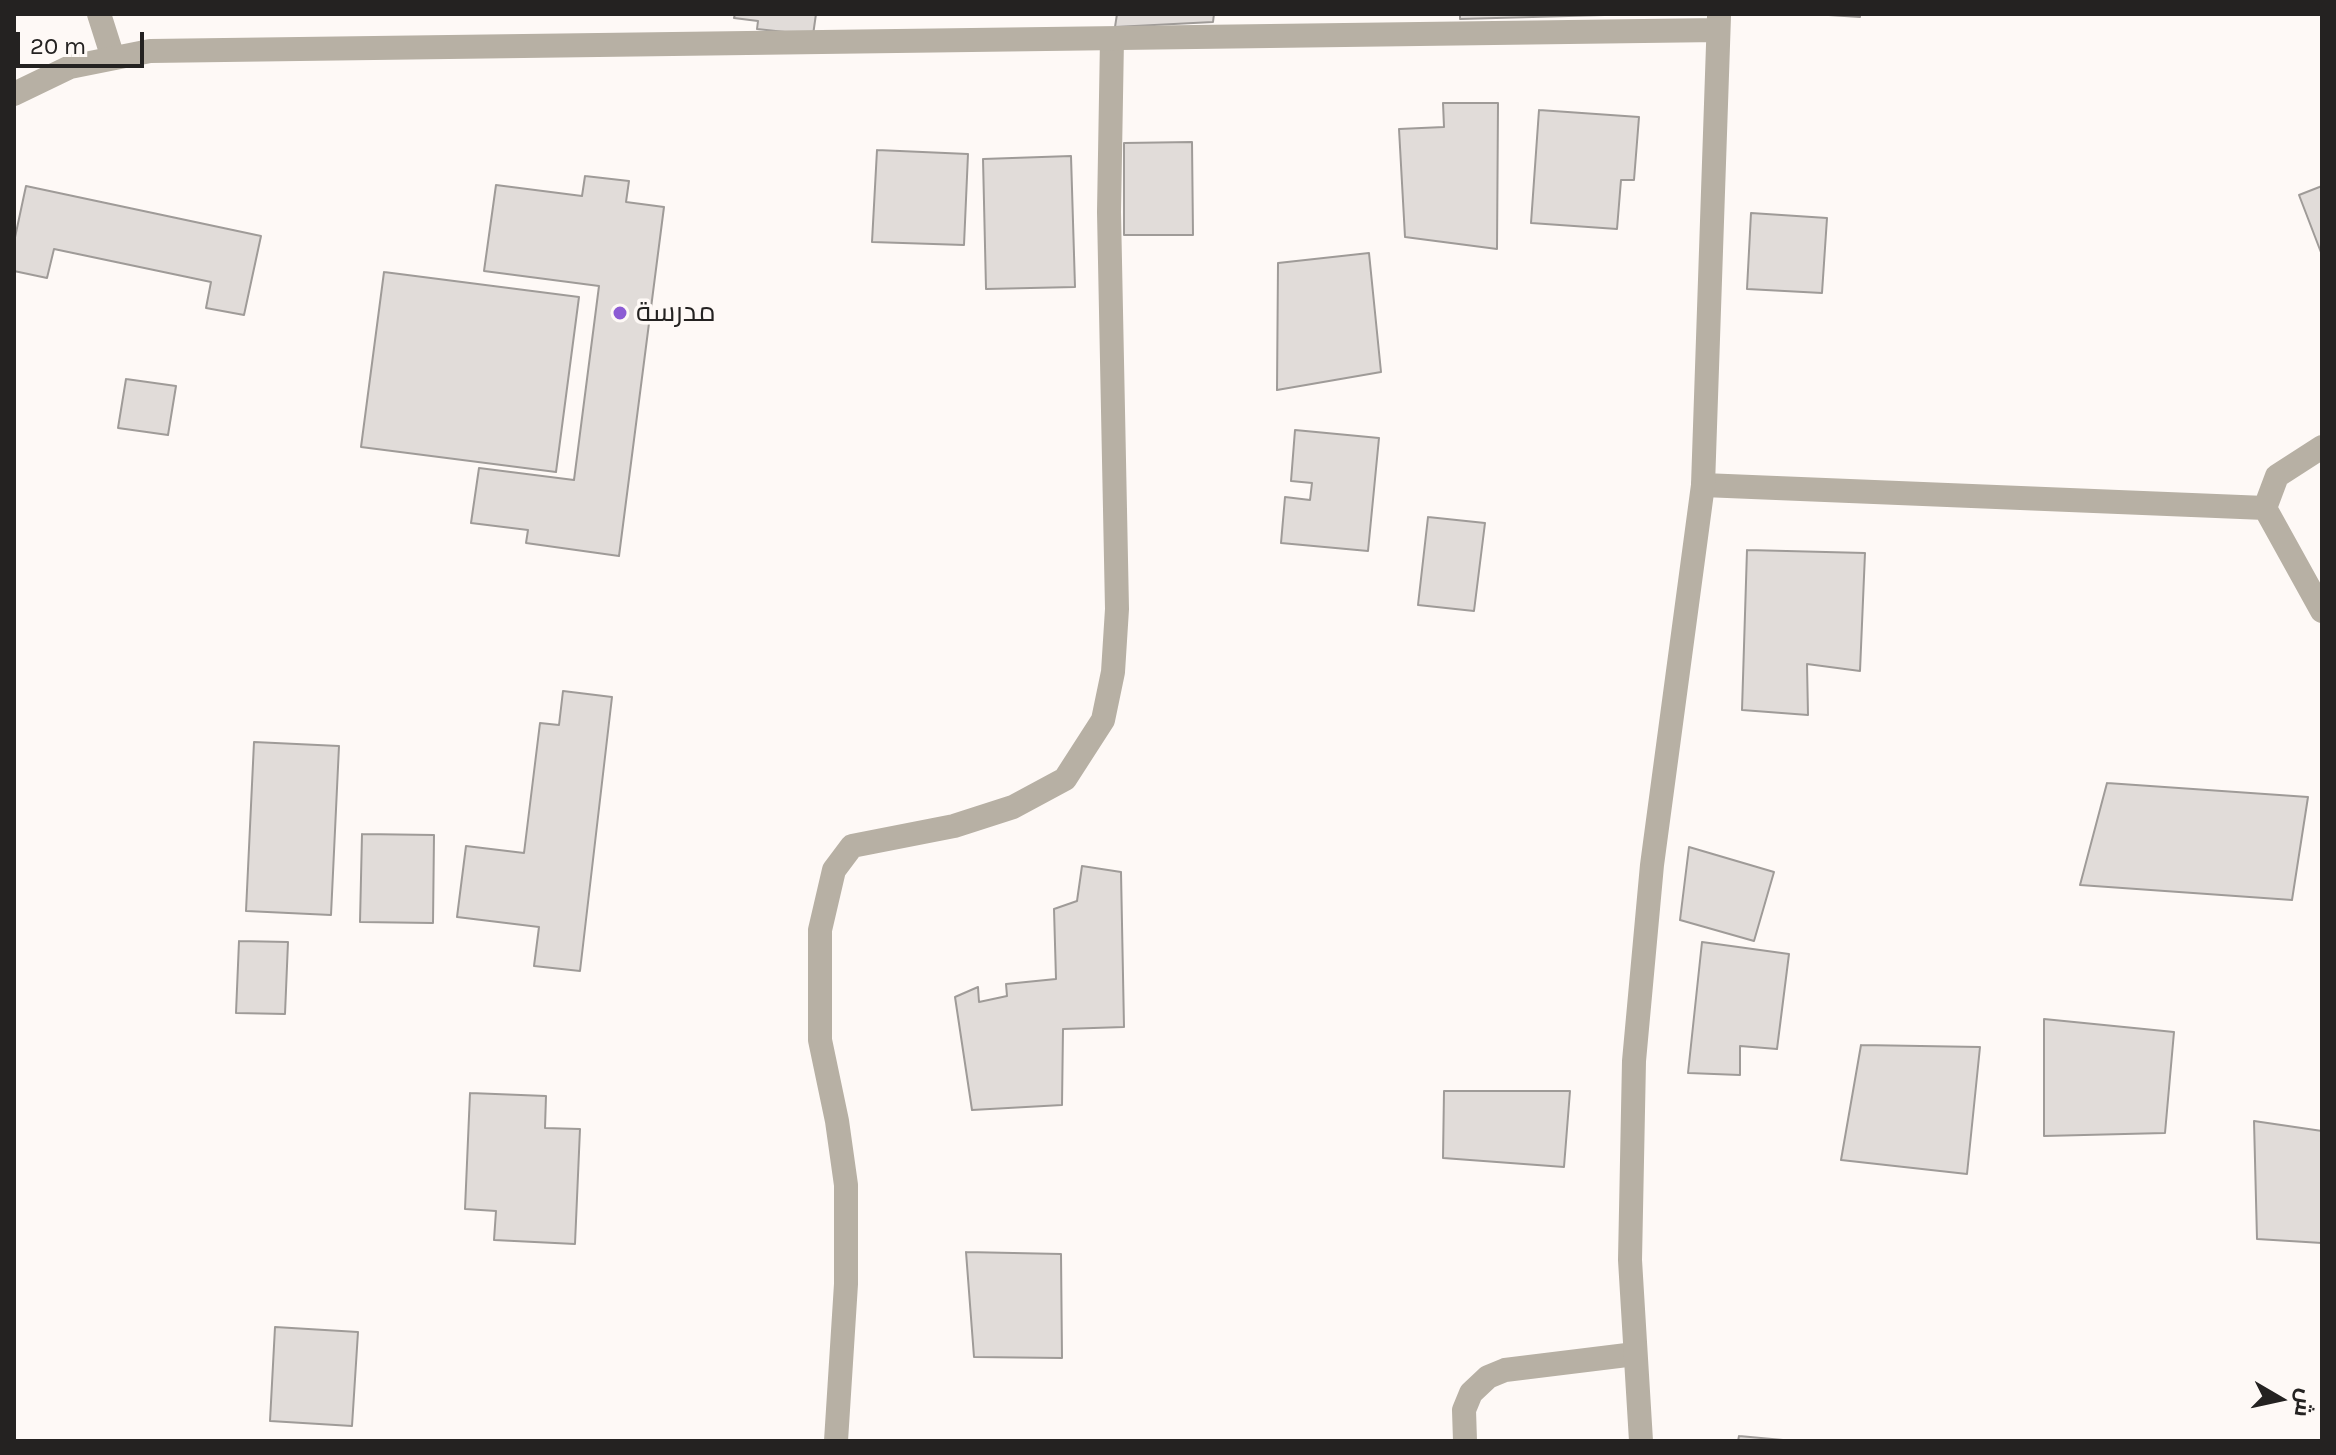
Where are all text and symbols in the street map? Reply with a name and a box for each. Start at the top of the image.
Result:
scale bar [20,16,148,66]
text: 20 m [30,32,86,60]
place label: مدرسة [636,296,716,330]
marker: مدرسة [611,304,629,322]
north arrow [2240,1359,2320,1439]
text: ش [2289,1387,2319,1419]

